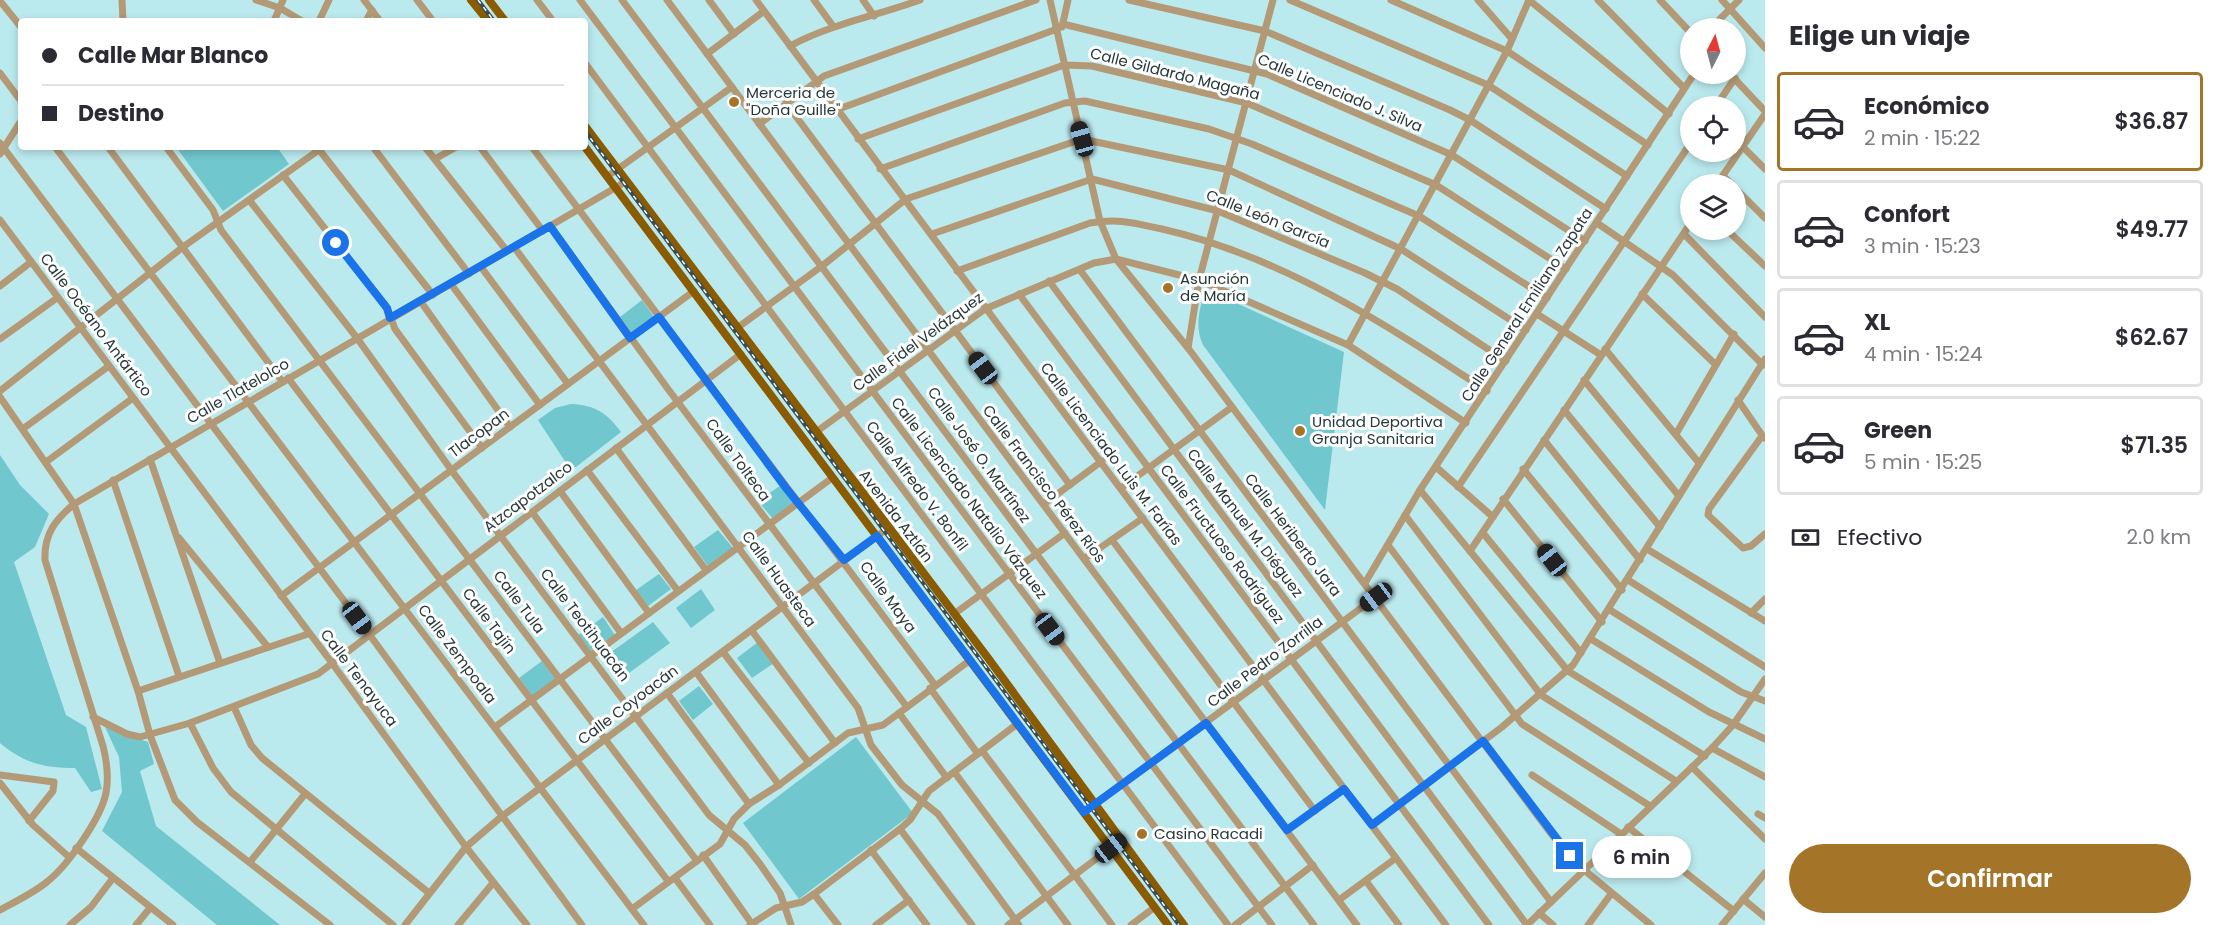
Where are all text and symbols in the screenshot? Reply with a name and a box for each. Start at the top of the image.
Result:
text: Elige un viaje [1789,17,1970,54]
north arrow [1680,18,1746,84]
map controls [1680,18,1746,240]
text: Calle Mar Blanco [78,40,268,71]
street label: Calle Gildardo Magaña [1088,42,1262,105]
street label: Calle Licenciado J. Silva [1255,48,1426,137]
place label: Merceria de "Doña Guille" [746,82,840,120]
text: Económico [1864,91,1989,122]
marker: Merceria de "Doña Guille" [727,95,741,109]
icon: car [1792,95,1846,149]
button: locate [1680,96,1746,162]
text: Destino [78,98,164,129]
text: $36.87 [2114,106,2188,137]
car [1068,119,1096,159]
text: 2 min · 15:22 [1864,124,1980,152]
button: layers [1680,174,1746,240]
street label: Calle León García [1203,184,1333,253]
text: Confort [1864,199,1950,230]
icon: car [1792,203,1846,257]
street label: Calle General Emiliano Zapata [1456,204,1597,406]
text: $49.77 [2115,214,2188,245]
route start [322,229,349,256]
text: 3 min · 15:23 [1864,232,1981,260]
street label: Calle Océano Antártico [35,249,157,401]
place label: Asunción de María [1180,268,1249,306]
marker: Asunción de María [1161,281,1175,295]
street label: Calle Fidel Velázquez [848,287,987,396]
text: XL [1864,307,1890,338]
icon: car [1792,311,1846,365]
text: $62.67 [2115,322,2188,353]
text: 4 min · 15:24 [1864,340,1982,368]
car [965,348,1001,388]
street label: Calle Tlatelolco [183,353,293,428]
street label: Calle Licenciado Luis M. Farías [1036,358,1187,550]
street label: Calle José O. Martínez [923,382,1036,527]
street label: Calle Licenciado Natalio Vázquez [887,393,1052,603]
street label: Calle Francisco Pérez Ríos [978,400,1111,567]
street label: Tlacopan [444,403,513,462]
place label: Unidad Deportiva Granja Sanitaria [1312,411,1443,449]
street label: Calle Tolteca [701,414,776,505]
text: Green [1864,415,1932,446]
street label: Calle Alfredo V. Bonfil [862,416,973,555]
icon: car [1792,419,1846,473]
marker: Unidad Deportiva Granja Sanitaria [1293,424,1307,438]
text: $71.35 [2121,430,2188,461]
street label: Calle Manuel M. Diéguez [1182,444,1308,602]
text: 5 min · 15:25 [1864,448,1982,476]
street label: Atzcapotzalco [479,456,576,537]
street label: Calle Fructuoso Rodríguez [1156,460,1289,628]
street label: Avenida Aztlán [855,465,938,566]
street label: Calle Heriberto Jara [1240,469,1347,601]
icon: cash [1789,521,1822,554]
text: Efectivo [1837,522,1922,553]
text: 2.0 km [2127,523,2191,551]
street label: Calle Huasteca [737,526,822,631]
car [1534,540,1570,580]
street label: Calle Maya [855,557,922,637]
street label: Calle Teotihuacán [536,564,635,686]
street label: Calle Tula [489,566,550,638]
car [1356,579,1396,615]
street label: Calle Tajín [458,583,521,658]
car [339,598,375,638]
street label: Calle Zempoala [413,600,502,708]
car [1032,609,1068,649]
street label: Calle Pedro Zorrilla [1203,611,1327,712]
street label: Calle Tenayuca [316,625,403,731]
street label: Calle Coyoacán [573,660,682,749]
place label: Casino Racadi [1154,823,1263,844]
marker: Casino Racadi [1135,827,1149,841]
car [1091,830,1131,866]
callout: 6 min [1591,835,1690,877]
route end [1556,842,1583,869]
text: 6 min [1613,843,1670,871]
button: Confirmar [1789,844,2191,913]

